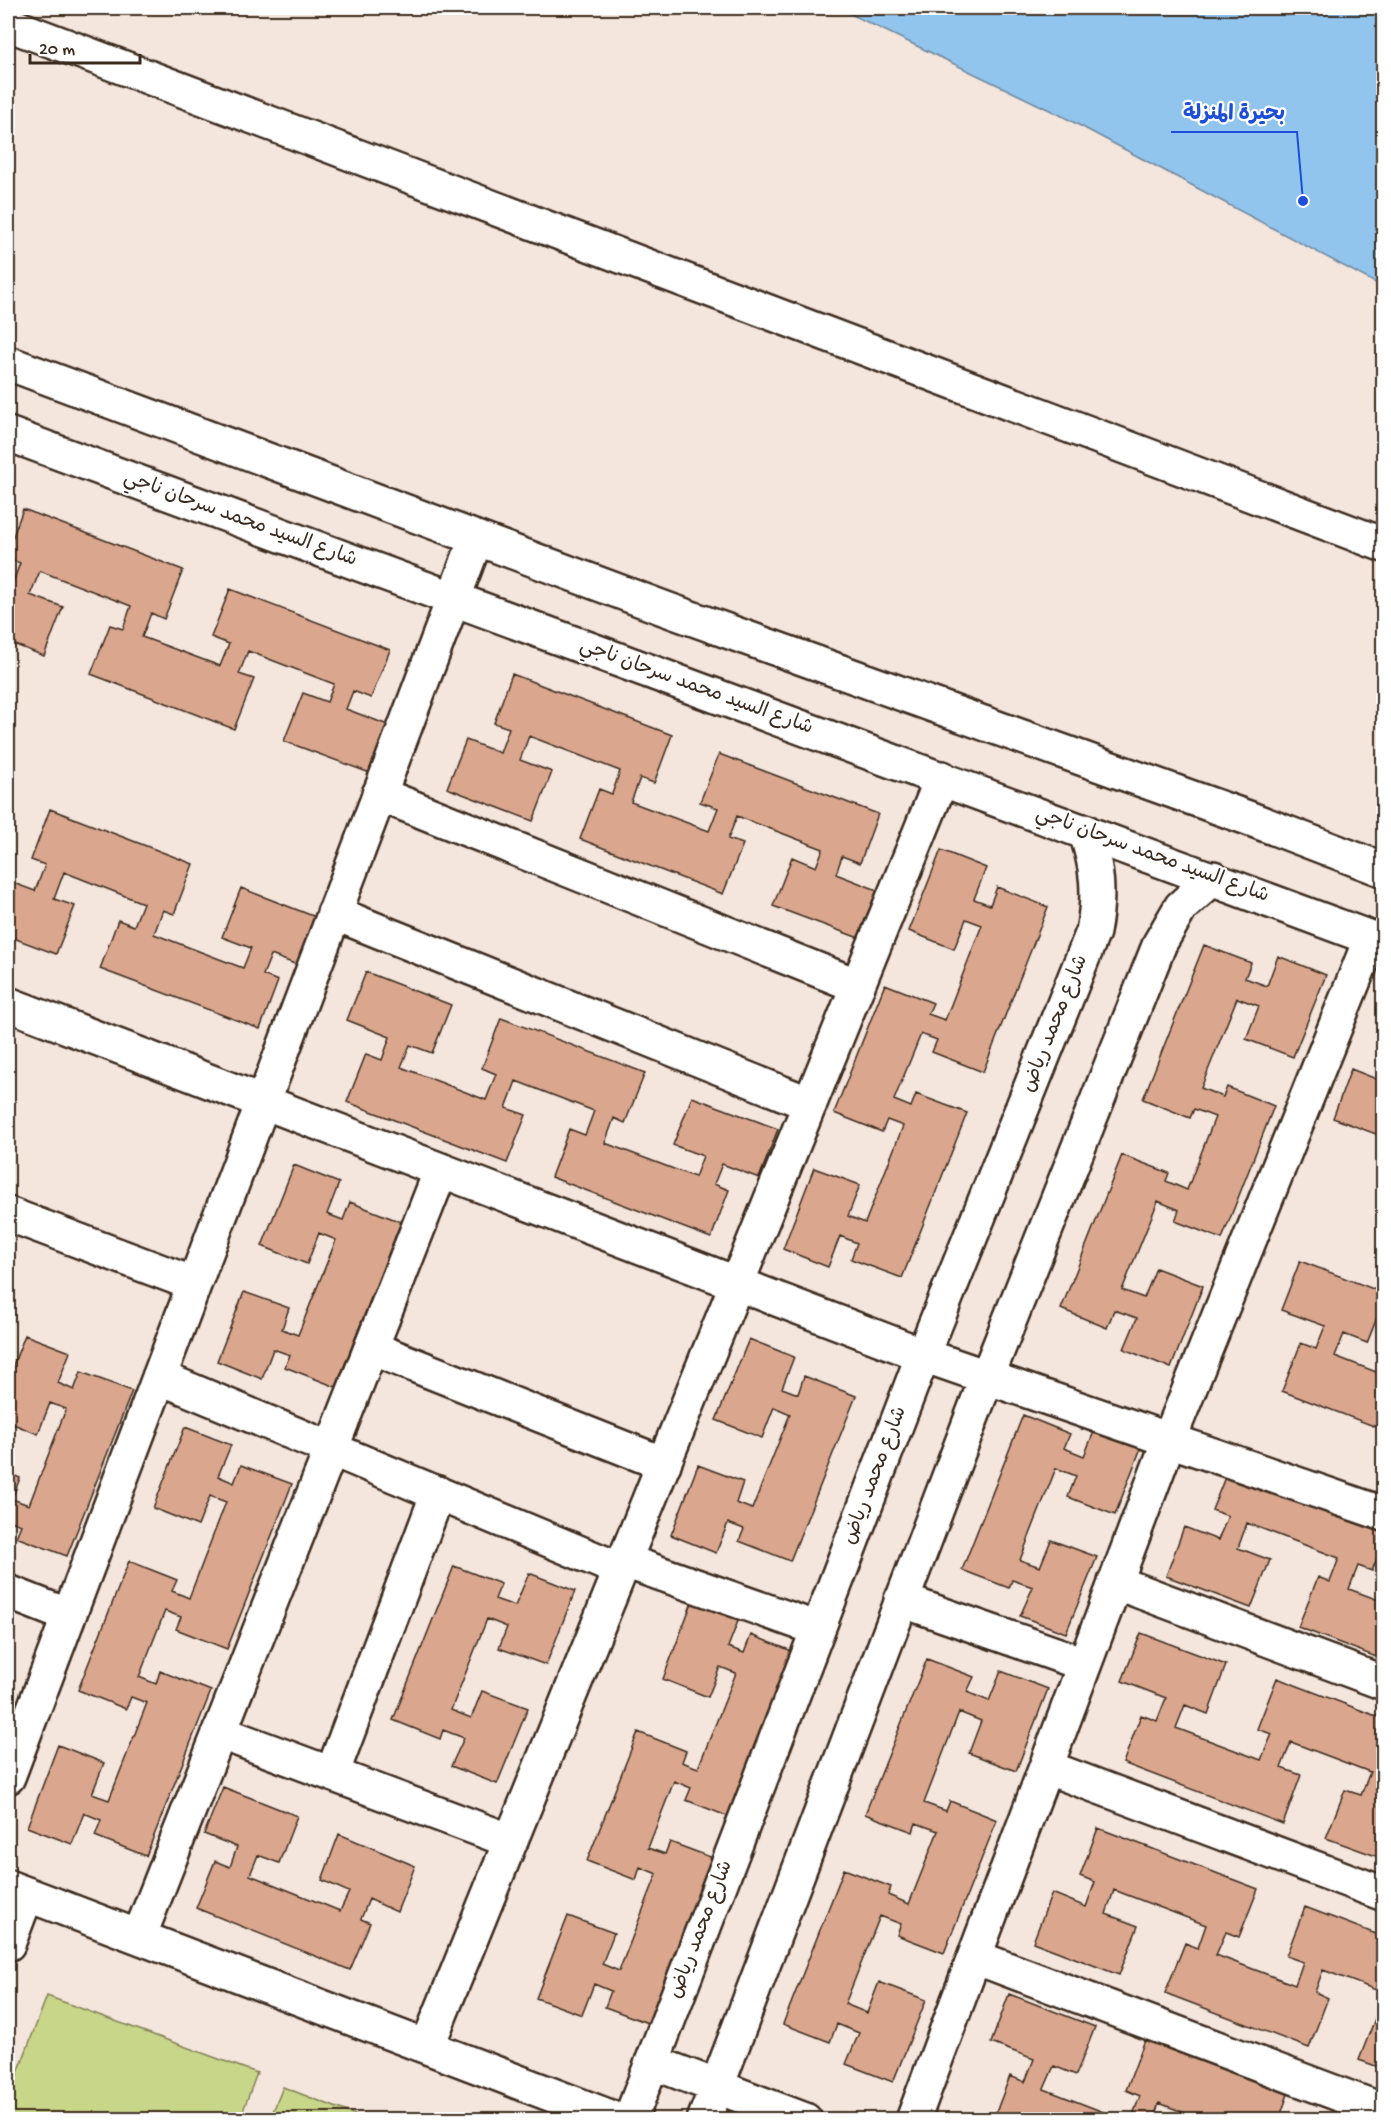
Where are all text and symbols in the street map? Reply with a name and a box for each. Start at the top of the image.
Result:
scale bar [30,27,140,65]
text: 20 m [39,40,75,61]
callout: بحيرة المنزلة [1171,93,1297,132]
text: بحيرة المنزلة [1183,102,1285,128]
street label: شارع السيد محمد سرحان ناجي [119,466,360,576]
street label: شارع السيد محمد سرحان ناجي [575,634,816,744]
street label: شارع السيد محمد سرحان ناجي [1031,802,1272,912]
street label: شارع محمد رياض [1017,952,1094,1096]
street label: شارع محمد رياض [838,1403,913,1548]
street label: شارع محمد رياض [664,1857,739,2002]

